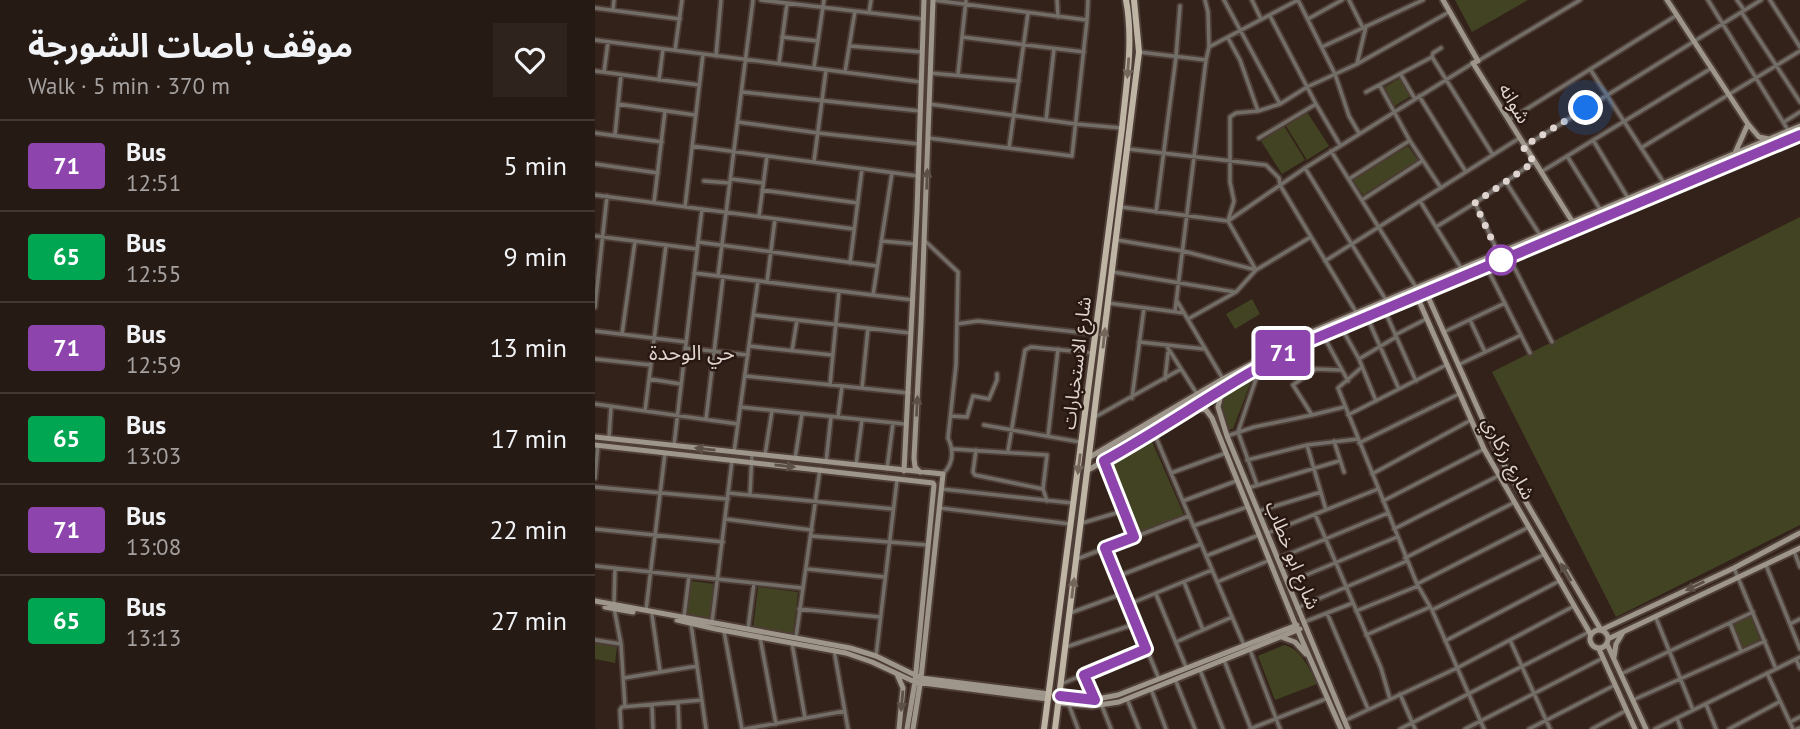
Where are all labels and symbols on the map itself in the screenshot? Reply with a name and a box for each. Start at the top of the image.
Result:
one-way arrow [1122,57,1133,79]
street label: شوانە [1494,79,1536,127]
your location [1568,90,1603,125]
one-way arrow [921,168,932,190]
unlabelled marker [1486,245,1516,275]
street label: شارع الاستخبارات [1056,295,1098,431]
one-way arrow [1099,327,1110,349]
line badge: 71 [1251,330,1315,376]
district label: حي الوحدة [649,339,735,369]
one-way arrow [911,395,922,417]
street label: شارع رزكاري [1474,413,1541,505]
one-way arrow [694,443,716,454]
one-way arrow [1073,453,1084,475]
one-way arrow [774,460,796,471]
street label: شارع ابو خطاب [1259,497,1326,613]
one-way arrow [1560,562,1572,582]
one-way arrow [1068,577,1079,599]
one-way arrow [1685,580,1705,592]
one-way arrow [896,690,907,712]

